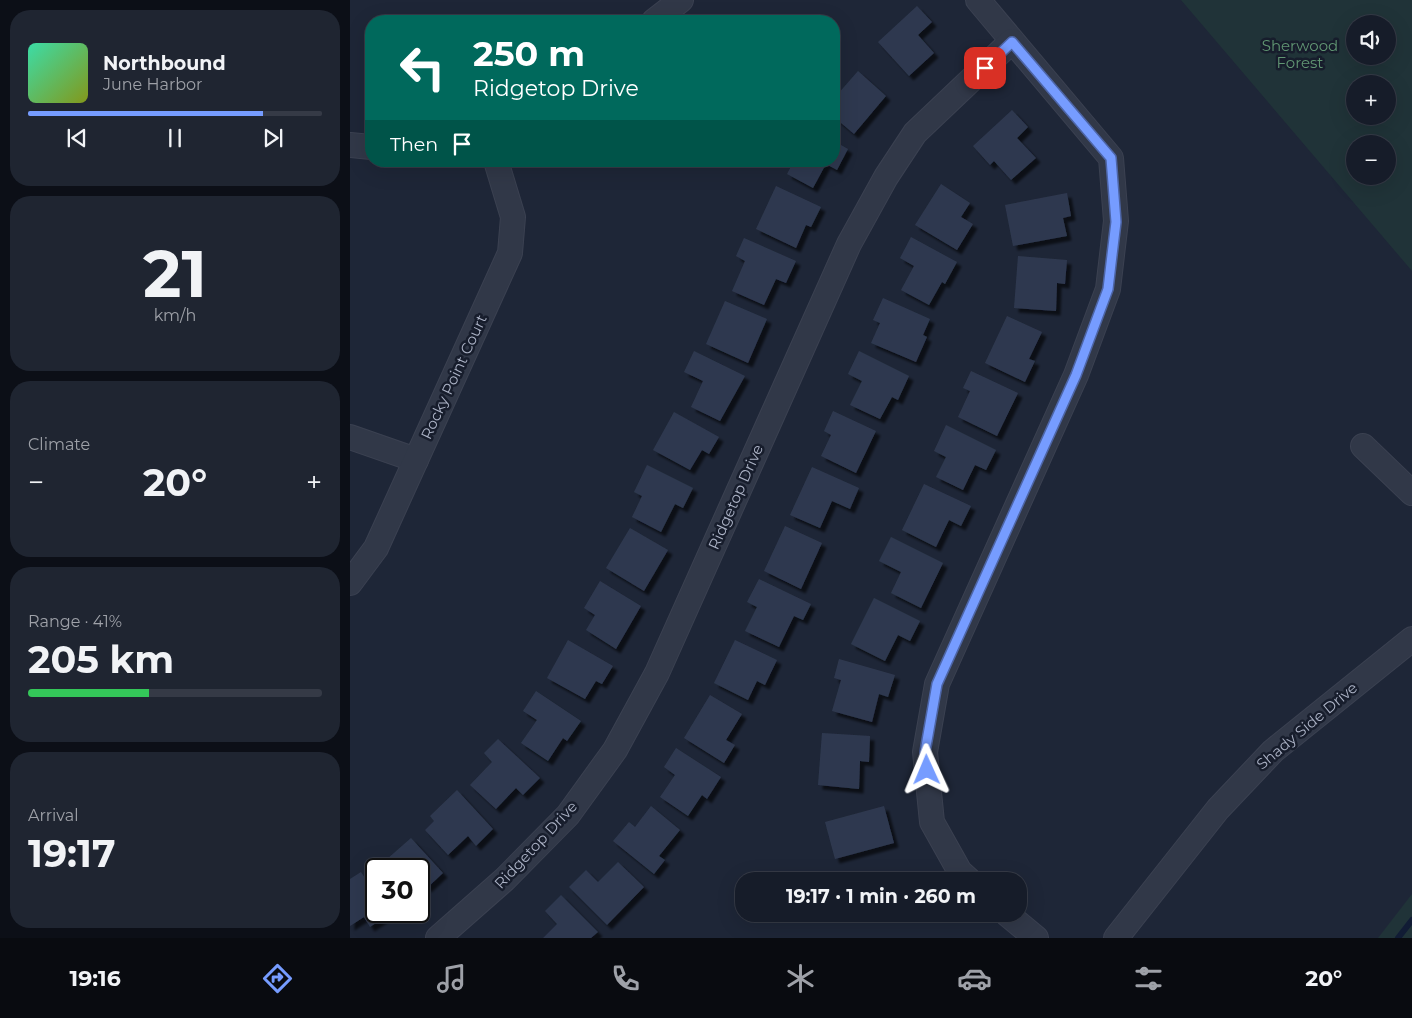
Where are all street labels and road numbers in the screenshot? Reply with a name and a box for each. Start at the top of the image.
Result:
street label: Rocky Point Court [416,311,491,442]
street label: Ridgetop Drive [704,441,767,552]
street label: Shady Side Drive [1252,678,1361,773]
street label: Ridgetop Drive [490,797,581,892]

